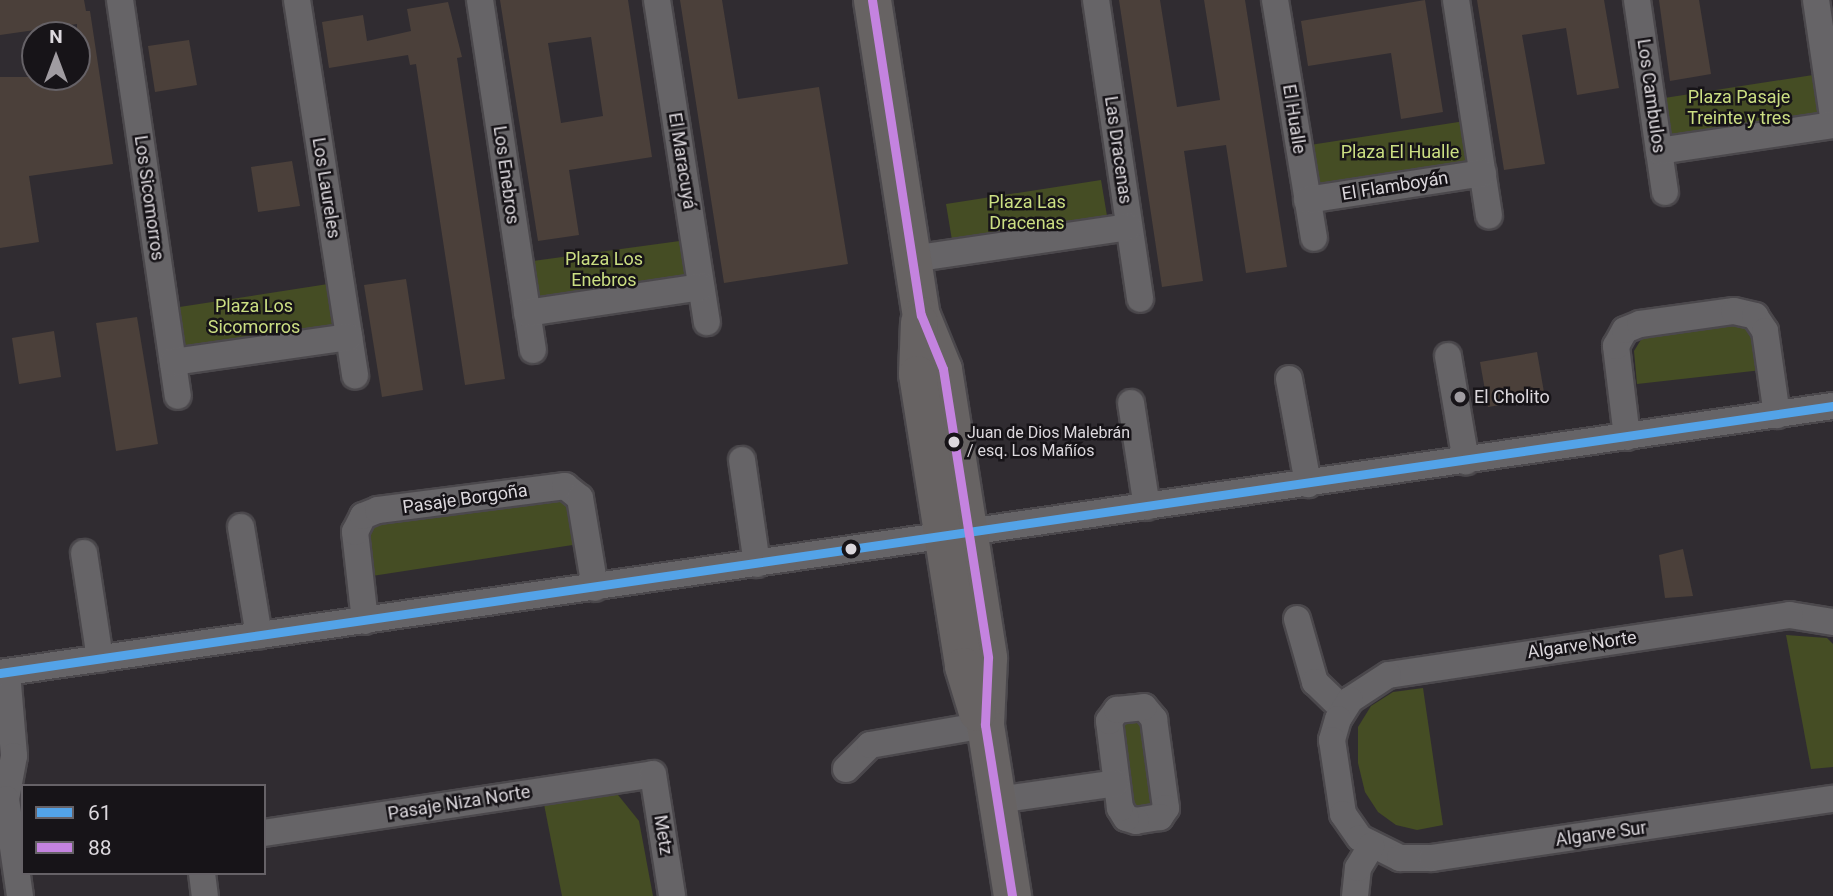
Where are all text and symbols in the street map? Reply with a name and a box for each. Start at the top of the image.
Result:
north arrow [21,21,91,91]
text: N [49,25,63,48]
street label: Los Cambulos [1632,38,1670,154]
street label: El Hualle [1278,83,1310,155]
park label: Plaza Pasaje Treinte y tres [1687,87,1791,130]
street label: Las Dracenas [1100,95,1136,205]
street label: El Maracuyá [664,111,700,211]
street label: Los Enebros [488,124,524,226]
street label: Los Sicomorros [130,134,168,262]
street label: Los Laureles [307,136,345,240]
park label: Plaza El Hualle [1341,141,1459,163]
street label: El Flamboyán [1340,167,1450,205]
park label: Plaza Las Dracenas [988,192,1066,234]
park label: Plaza Los Enebros [565,249,643,292]
park label: Plaza Los Sicomorros [208,296,300,338]
place label: El Cholito [1474,386,1550,408]
marker: El Cholito [1452,389,1468,405]
place label: Juan de Dios Malebrán / esq. Los Mañíos [967,423,1130,461]
marker: Juan de Dios Malebrán / esq. Los Mañíos [947,435,961,449]
street label: Pasaje Borgoña [401,480,529,518]
unlabelled marker [844,542,858,556]
street label: Algarve Norte [1526,627,1638,663]
street label: Pasaje Niza Norte [386,781,532,825]
legend [21,784,266,875]
text: 61 [88,801,112,825]
street label: Metz [649,814,677,856]
street label: Algarve Sur [1554,817,1648,851]
text: 88 [88,836,112,860]

